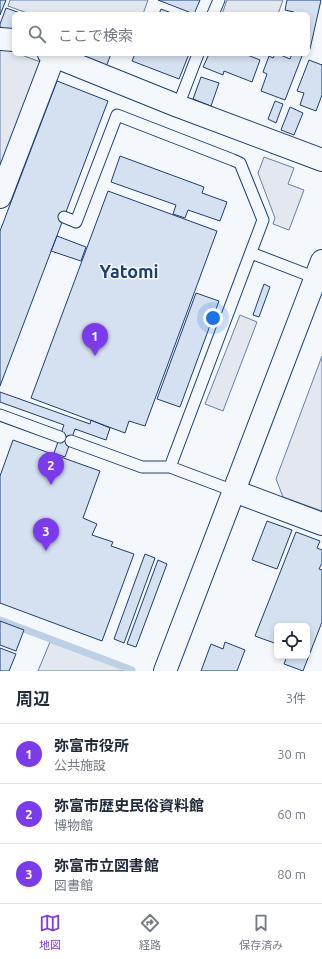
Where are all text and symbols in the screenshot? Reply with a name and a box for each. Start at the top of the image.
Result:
search box [12,12,310,56]
icon: search [26,23,48,45]
text: ここで検索 [58,27,133,44]
district label: Yatomi [99,261,159,281]
your location [203,308,223,328]
pin: 1 [82,323,108,356]
pin: 2 [38,452,64,485]
pin: 3 [33,518,59,551]
map controls [274,623,310,659]
button: locate [274,623,310,659]
text: 周辺 [16,689,50,708]
text: 3件 [286,691,306,705]
text: 弥富市役所 [54,737,129,754]
text: 1 [25,747,33,761]
text: 30 m [277,747,306,761]
text: 公共施設 [54,758,106,772]
text: 弥富市歴史民俗資料館 [54,797,204,814]
text: 2 [25,807,33,821]
text: 60 m [277,807,306,821]
text: 博物館 [54,818,93,832]
text: 弥富市立図書館 [54,857,159,874]
text: 3 [25,867,33,881]
text: 80 m [277,867,306,881]
text: 図書館 [54,878,93,892]
tab: 地図 [39,912,61,952]
tab: 経路 [139,912,161,952]
tab: 保存済み [239,912,283,952]

